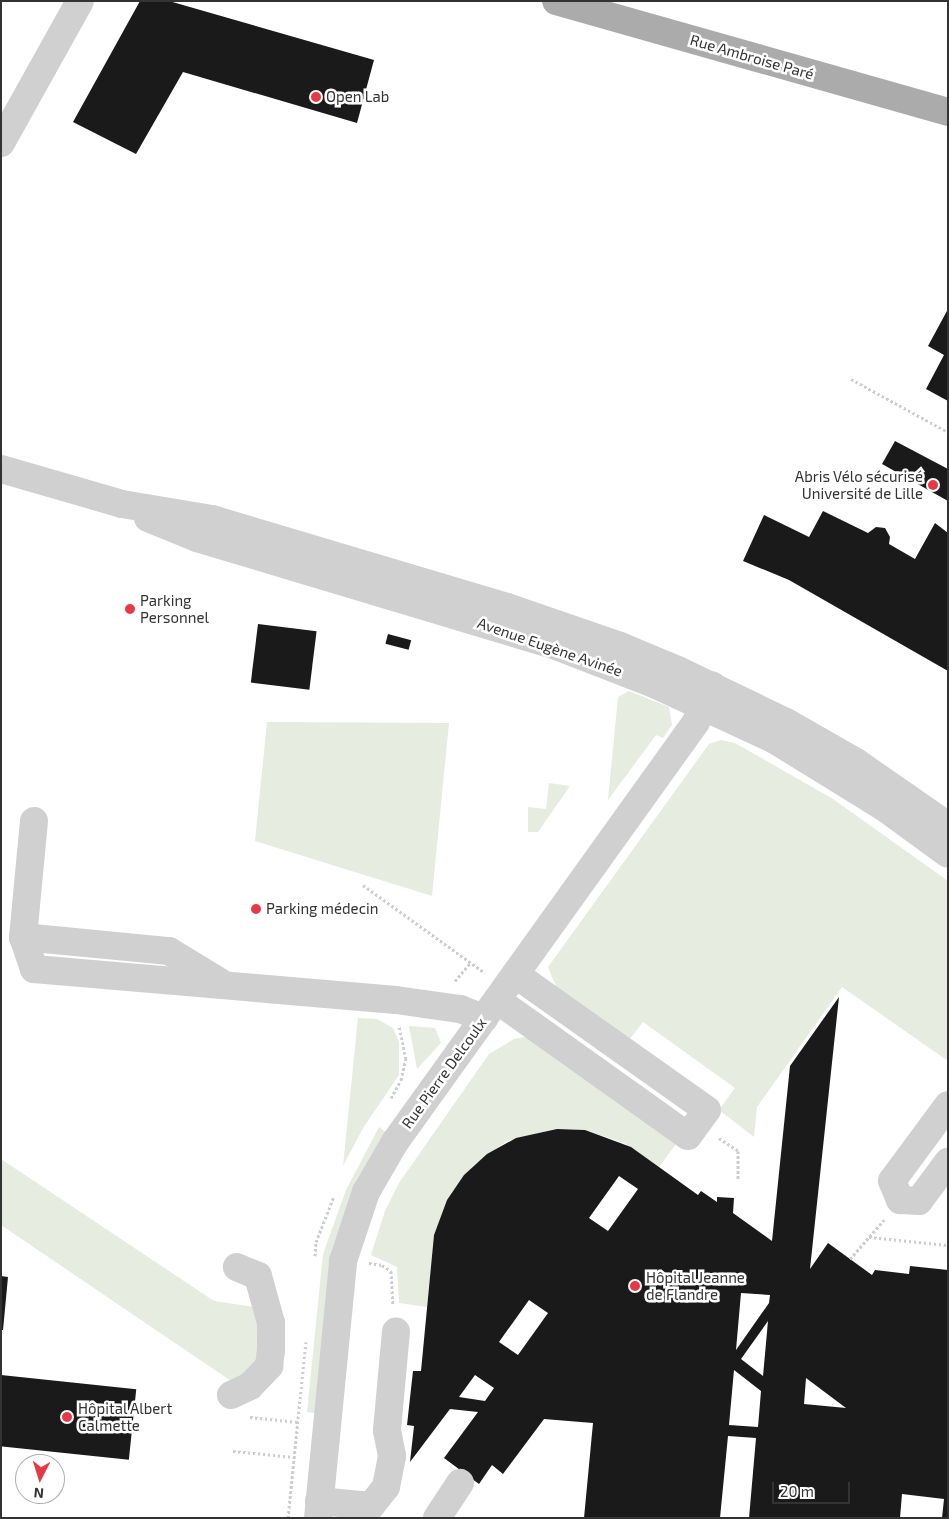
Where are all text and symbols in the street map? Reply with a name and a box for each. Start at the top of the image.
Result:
street label: Rue Ambroise Paré [688,31,816,83]
place label: Open Lab [326,88,389,106]
marker: Open Lab [310,91,322,103]
place label: Abris Vélo sécurisé Université de Lille [795,467,923,502]
marker: Abris Vélo sécurisé Université de Lille [927,479,939,491]
place label: Parking Personnel [140,591,209,626]
marker: Parking Personnel [124,603,136,615]
street label: Avenue Eugène Avinée [475,614,625,680]
place label: Parking médecin [266,900,378,918]
marker: Parking médecin [250,903,262,915]
street label: Rue Pierre Delcoulx [398,1014,490,1132]
place label: Hôpital Jeanne de Flandre [646,1268,746,1303]
marker: Hôpital Jeanne de Flandre [628,1279,642,1293]
place label: Hôpital Albert Calmette [78,1399,173,1434]
marker: Hôpital Albert Calmette [60,1410,74,1424]
north arrow [15,1454,65,1504]
scale bar [774,1472,852,1504]
text: 20 m [780,1482,814,1500]
text: N [33,1485,45,1502]

